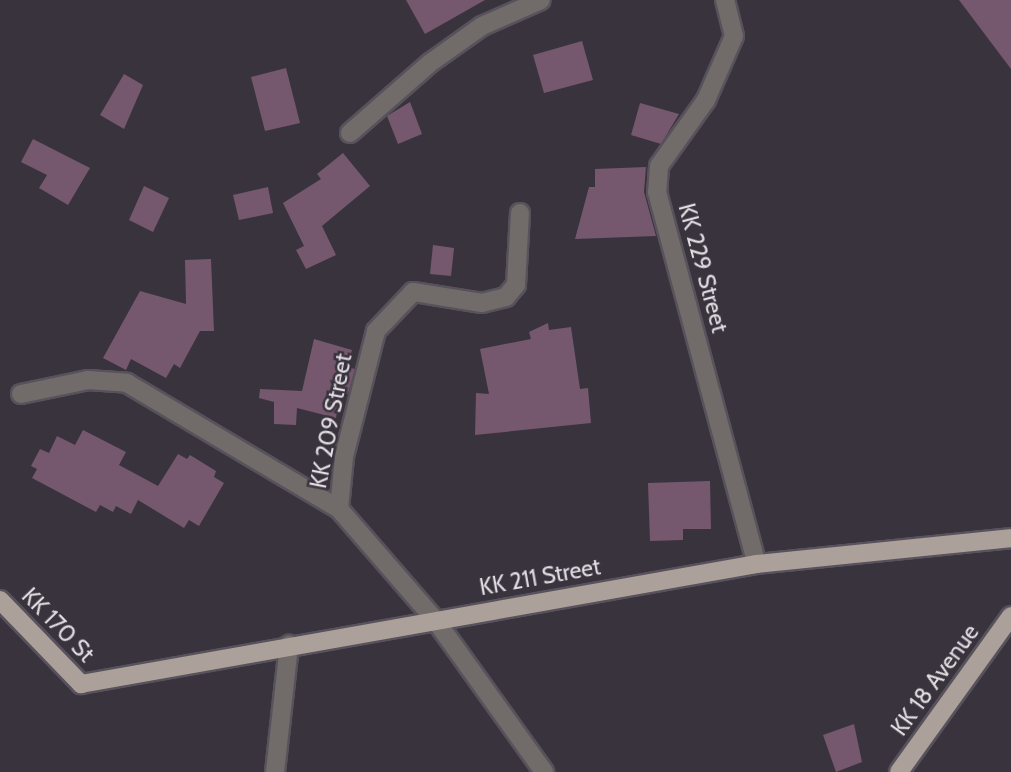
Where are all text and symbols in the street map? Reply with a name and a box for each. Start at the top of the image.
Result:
street label: KK 229 Street [673,200,733,336]
street label: KK 209 Street [304,351,358,491]
street label: KK 211 Street [477,553,603,601]
street label: KK 170 St [16,582,100,668]
street label: KK 18 Avenue [885,619,985,741]

